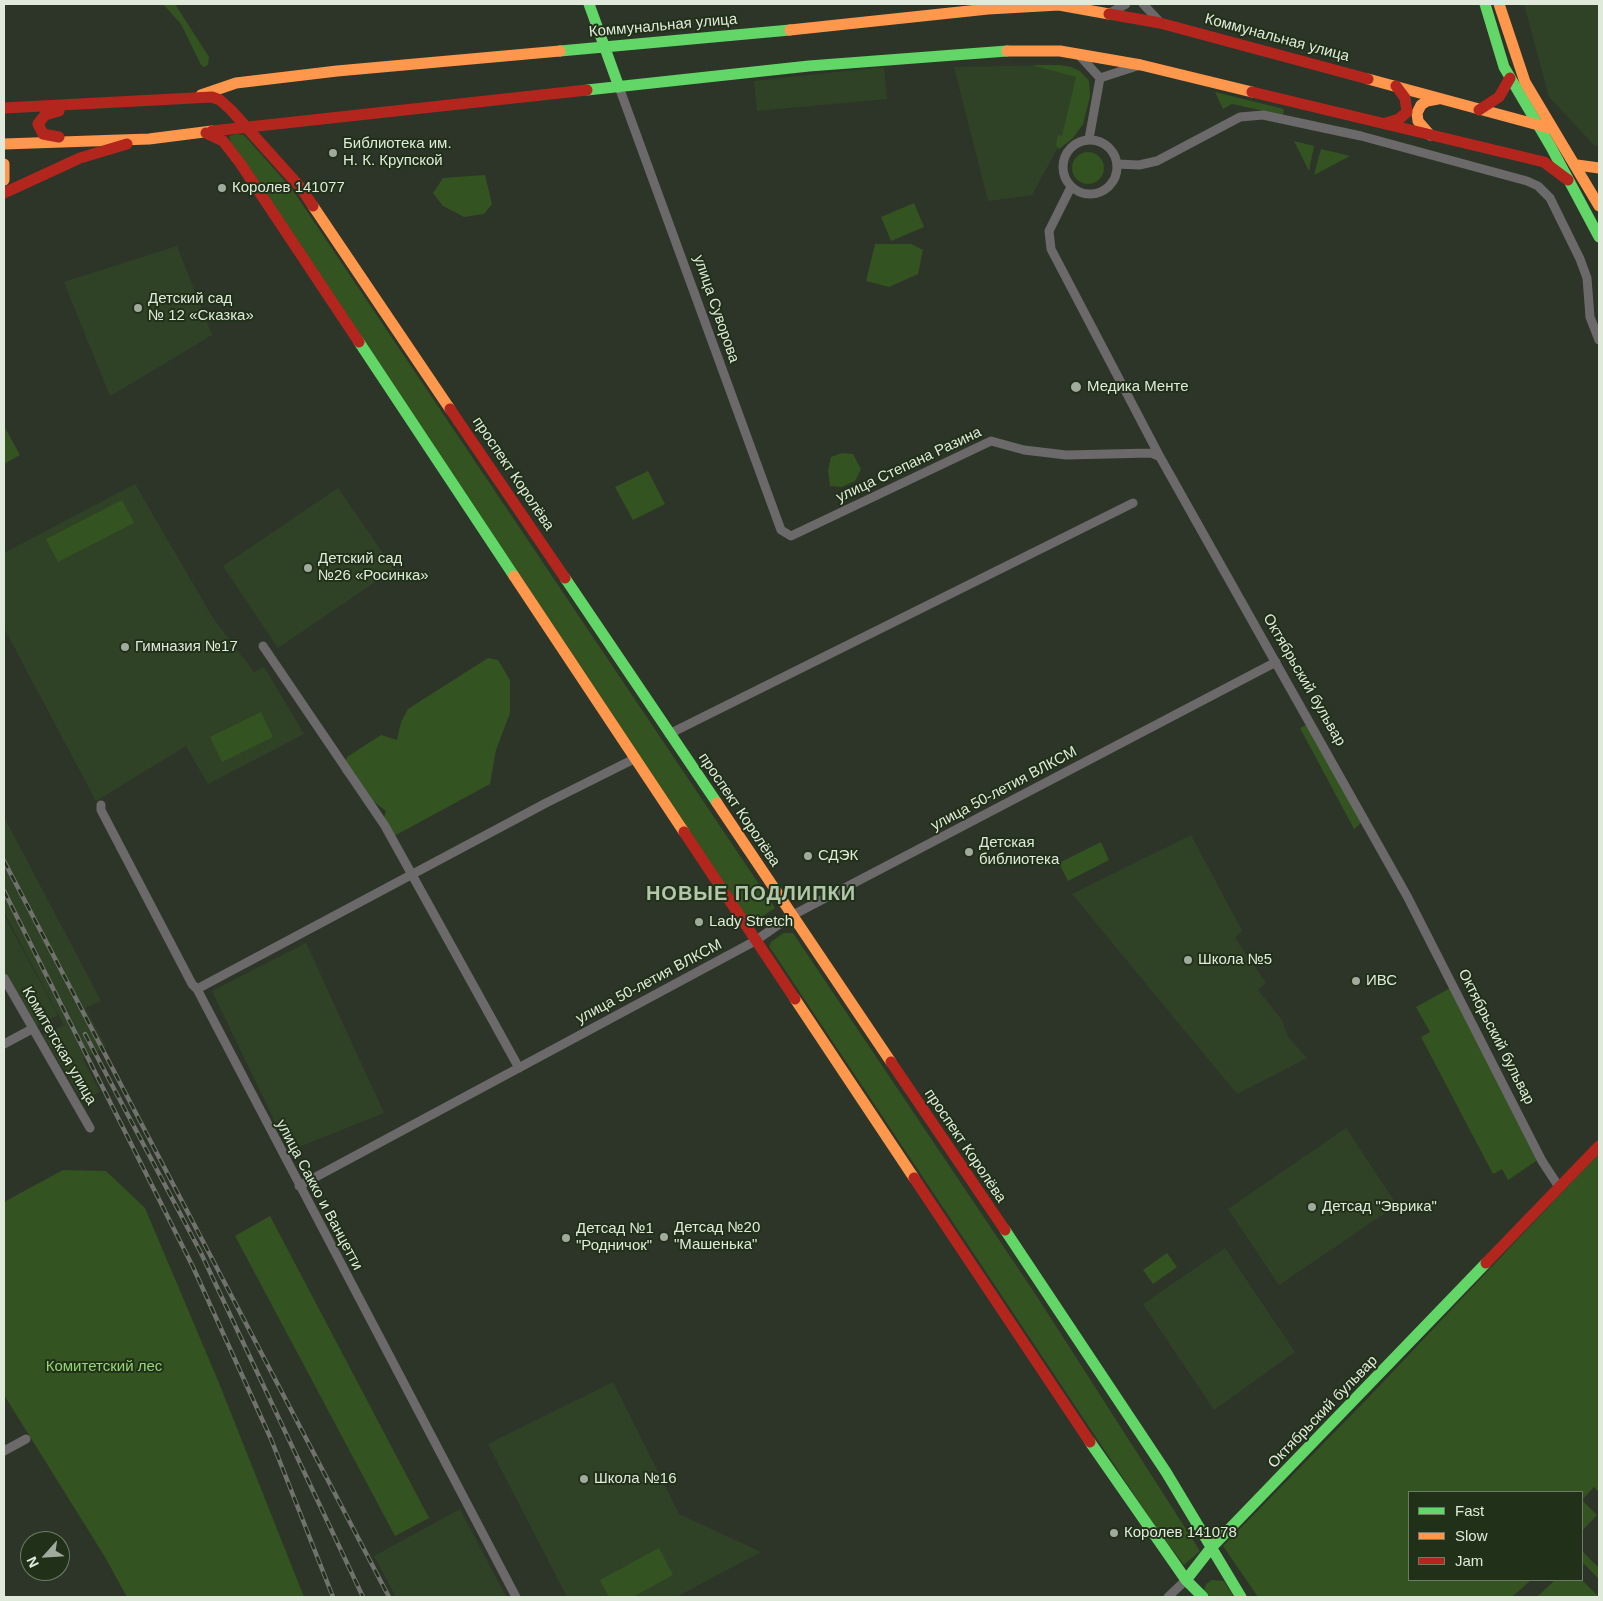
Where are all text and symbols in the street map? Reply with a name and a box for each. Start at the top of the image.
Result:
street label: Коммунальная улица [1203,10,1351,66]
street label: Коммунальная улица [588,11,738,41]
place label: Библиотека им. Н. К. Крупской [343,135,452,170]
marker: Библиотека им. Н. К. Крупской [327,147,339,159]
place label: Королев 141077 [232,179,345,197]
marker: Королев 141077 [216,182,228,194]
street label: улица Суворова [689,253,743,365]
place label: Детский сад № 12 «Сказка» [148,290,254,325]
marker: Детский сад № 12 «Сказка» [132,302,144,314]
place label: Медика Менте [1087,378,1189,396]
marker: Медика Менте [1069,380,1083,394]
street label: проспект Королёва [468,414,558,534]
street label: улица Степана Разина [834,423,984,507]
place label: Детский сад №26 «Росинка» [318,550,429,585]
marker: Детский сад №26 «Росинка» [302,562,314,574]
street label: Октябрьский бульвар [1259,611,1349,749]
place label: Гимназия №17 [135,638,238,656]
marker: Гимназия №17 [119,641,131,653]
street label: улица 50-летия ВЛКСМ [928,743,1080,835]
street label: проспект Королёва [694,750,784,870]
place label: Детская библиотека [979,834,1059,869]
marker: Детская библиотека [963,846,975,858]
place label: СДЭК [818,847,858,865]
marker: СДЭК [802,850,814,862]
district label: НОВЫЕ ПОДЛИПКИ [644,882,858,906]
place label: Lady Stretch [709,913,793,931]
marker: Lady Stretch [693,916,705,928]
street label: улица 50-летия ВЛКСМ [573,936,725,1028]
place label: Школа №5 [1198,951,1272,969]
marker: Школа №5 [1182,954,1194,966]
street label: Октябрьский бульвар [1454,966,1538,1108]
place label: ИВС [1366,972,1397,990]
marker: ИВС [1350,975,1362,987]
street label: Комитетская улица [18,984,100,1108]
street label: проспект Королёва [920,1086,1010,1206]
street label: улица Сакко и Ванцетти [272,1117,366,1273]
place label: Детсад "Эврика" [1322,1198,1437,1216]
marker: Детсад "Эврика" [1306,1201,1318,1213]
place label: Детсад №20 "Машенька" [674,1219,760,1254]
place label: Детсад №1 "Родничок" [576,1220,654,1255]
marker: Детсад №20 "Машенька" [658,1231,670,1243]
marker: Детсад №1 "Родничок" [560,1232,572,1244]
street label: Октябрьский бульвар [1265,1352,1381,1472]
park label: Комитетский лес [46,1358,162,1376]
place label: Школа №16 [594,1470,677,1488]
marker: Школа №16 [578,1473,590,1485]
legend [1408,1491,1583,1581]
text: Fast [1455,1502,1484,1519]
place label: Королев 141078 [1124,1524,1237,1542]
marker: Королев 141078 [1108,1527,1120,1539]
text: Slow [1455,1527,1488,1544]
north arrow [20,1531,70,1581]
text: Jam [1455,1552,1483,1569]
text: N [23,1554,42,1570]

